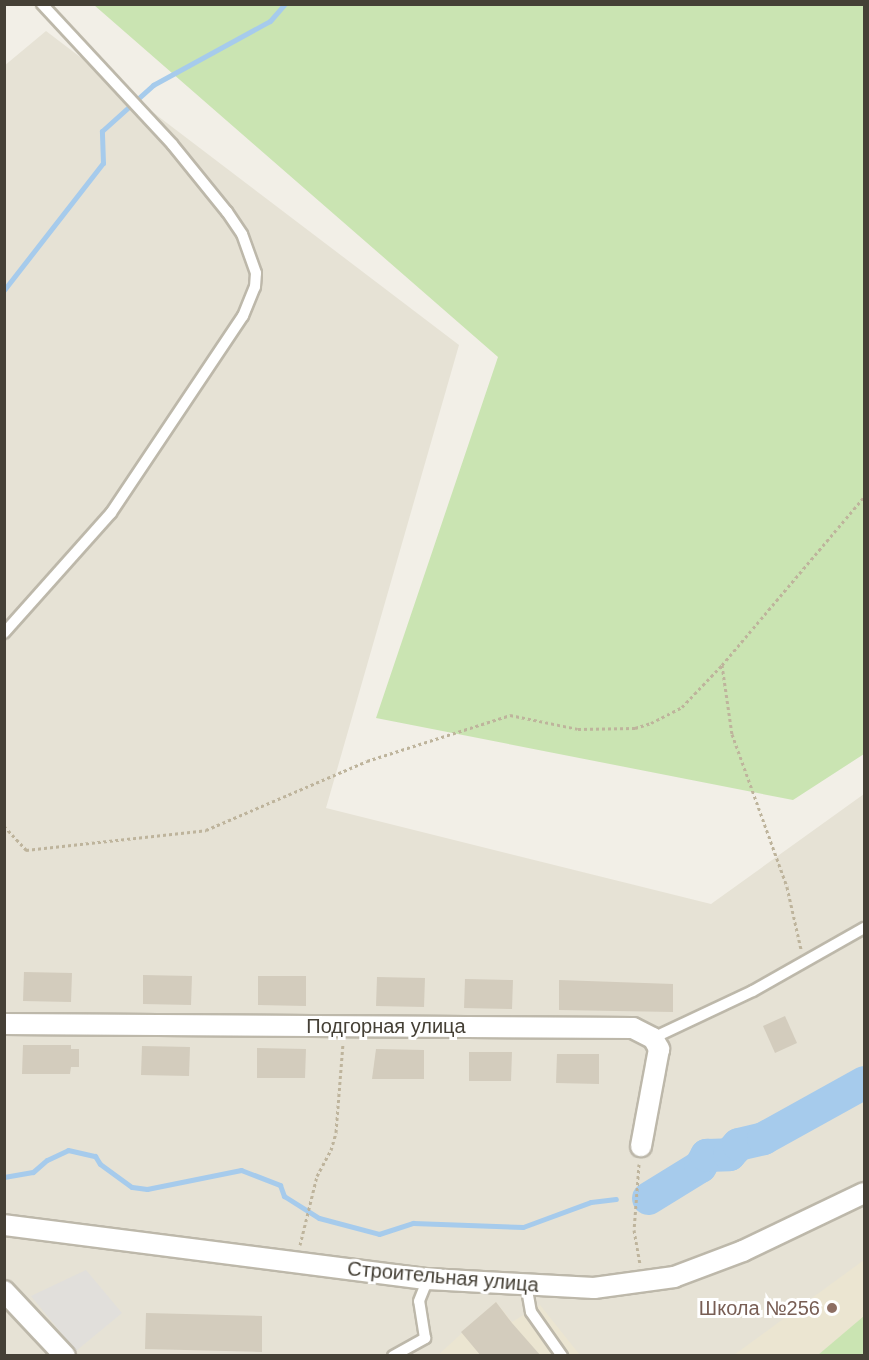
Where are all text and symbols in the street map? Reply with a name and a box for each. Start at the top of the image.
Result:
street label: Подгорная улица [306,1014,466,1038]
street label: Строительная улица [346,1257,540,1297]
place label: Школа №256 [699,1296,820,1320]
marker: Школа №256 [825,1301,839,1315]

